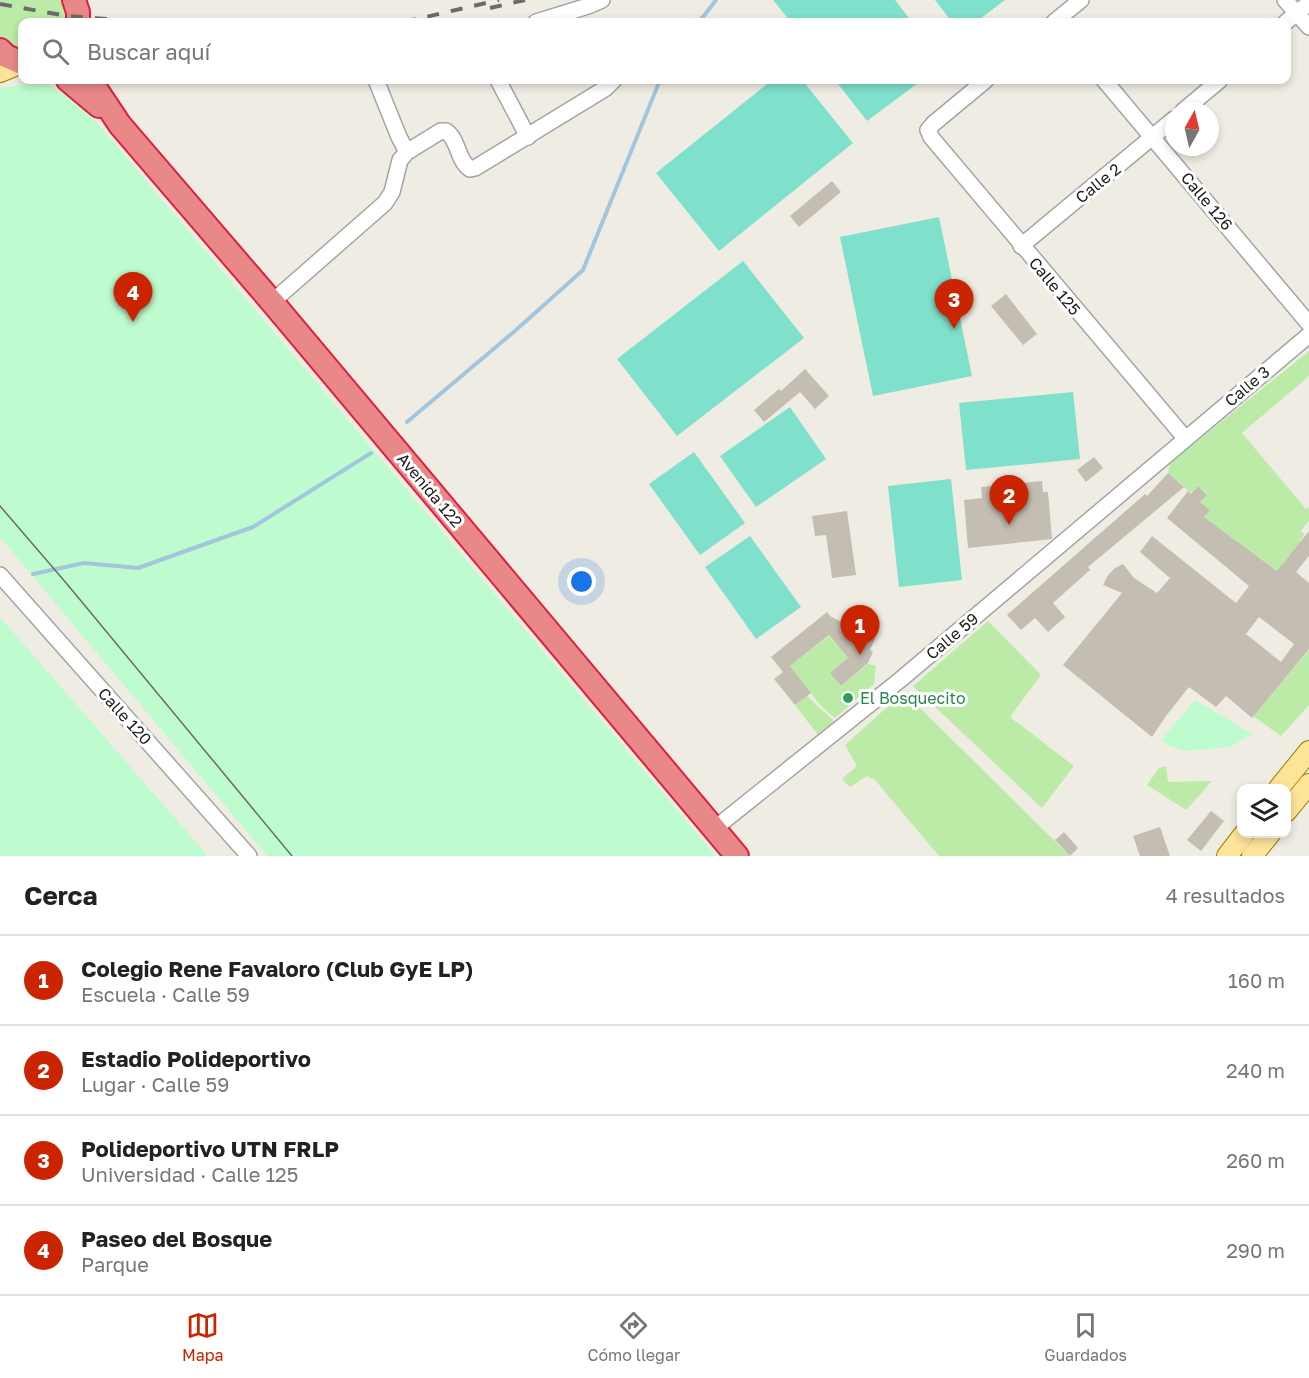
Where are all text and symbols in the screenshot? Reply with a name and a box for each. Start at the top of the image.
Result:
search box [18,18,1291,84]
icon: search [39,35,72,68]
text: Buscar aquí [87,38,210,65]
north arrow [1165,102,1219,156]
street label: Calle 2 [1071,159,1125,207]
street label: Calle 126 [1177,168,1237,234]
street label: Calle 125 [1025,253,1085,319]
pin: 4 [114,272,152,322]
pin: 3 [934,280,974,329]
street label: Calle 3 [1220,361,1274,411]
street label: Avenida 122 [393,449,467,531]
pin: 2 [990,476,1028,525]
your location [567,567,596,596]
pin: 1 [840,606,880,655]
street label: Calle 59 [922,608,982,664]
street label: Calle 120 [94,683,156,749]
place label: El Bosquecito [860,688,966,708]
marker: El Bosquecito [841,691,855,705]
map controls [1237,784,1291,838]
button: layers [1237,784,1291,838]
text: Cerca [24,880,98,911]
text: 4 resultados [1166,883,1285,907]
text: Colegio Rene Favaloro (Club GyE LP) [81,955,473,982]
text: 1 [38,968,49,992]
text: 160 m [1228,968,1285,992]
text: Escuela · Calle 59 [81,982,250,1006]
text: Estadio Polideportivo [81,1045,311,1072]
text: 2 [37,1058,50,1082]
text: 240 m [1226,1058,1285,1082]
text: Lugar · Calle 59 [81,1072,229,1096]
text: Polideportivo UTN FRLP [81,1135,339,1162]
text: 3 [37,1148,50,1172]
text: 260 m [1226,1148,1285,1172]
text: Universidad · Calle 125 [81,1162,298,1186]
text: Paseo del Bosque [81,1225,272,1252]
text: 4 [37,1238,50,1262]
text: 290 m [1226,1238,1285,1262]
text: Parque [81,1252,149,1276]
tab: Mapa [182,1309,224,1365]
tab: Cómo llegar [588,1309,680,1365]
tab: Guardados [1044,1309,1127,1365]

